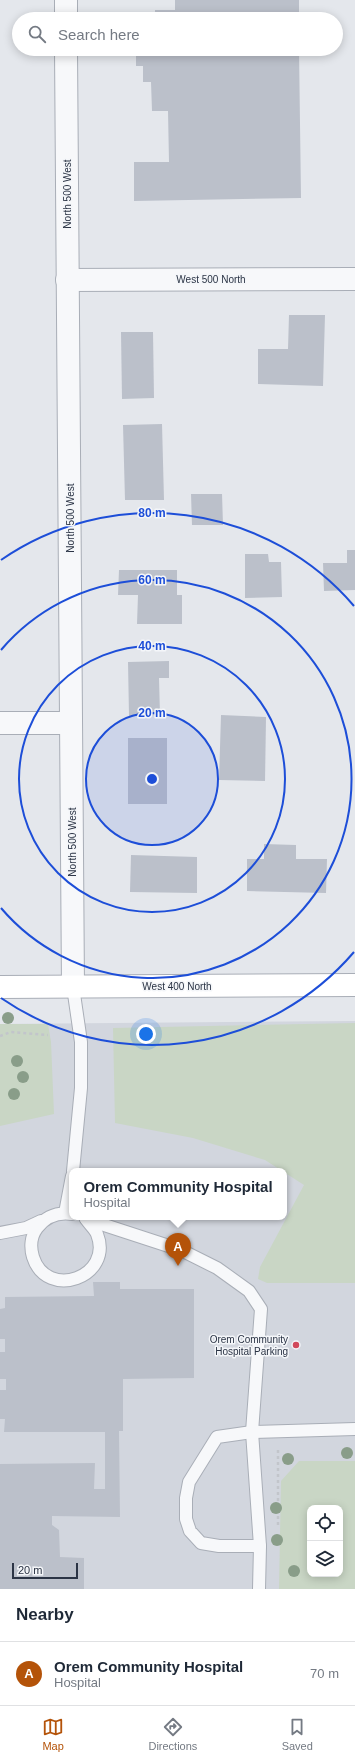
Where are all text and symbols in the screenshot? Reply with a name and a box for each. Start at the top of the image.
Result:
search box [12,12,343,56]
icon: search [26,23,48,45]
text: Search here [58,26,140,43]
street label: North 500 West [62,159,73,229]
street label: West 500 North [176,274,246,285]
street label: North 500 West [65,483,76,553]
text: 80 m [138,506,166,520]
text: 60 m [138,573,166,587]
text: 40 m [138,639,166,653]
text: 20 m [138,706,166,720]
centre of rings [145,772,159,786]
street label: North 500 West [67,807,78,877]
street label: West 400 North [142,981,212,992]
your location [136,1024,156,1044]
popup [69,1168,287,1220]
text: Orem Community Hospital [83,1178,273,1195]
text: Hospital [83,1195,130,1210]
pin: A [165,1233,191,1266]
place label: Orem Community Hospital Parking [210,1334,288,1357]
marker: Orem Community Hospital Parking [291,1340,301,1350]
map controls [307,1505,343,1577]
button: locate [307,1505,343,1541]
button: layers [307,1541,343,1577]
scale bar [12,1561,78,1580]
text: 20 m [18,1564,42,1576]
text: Nearby [16,1605,74,1624]
text: Orem Community Hospital [54,1658,243,1675]
text: A [24,1666,34,1681]
text: 70 m [310,1666,339,1681]
text: Hospital [54,1675,101,1690]
tab: Map [42,1716,64,1752]
tab: Directions [148,1716,197,1752]
tab: Saved [282,1716,313,1752]

